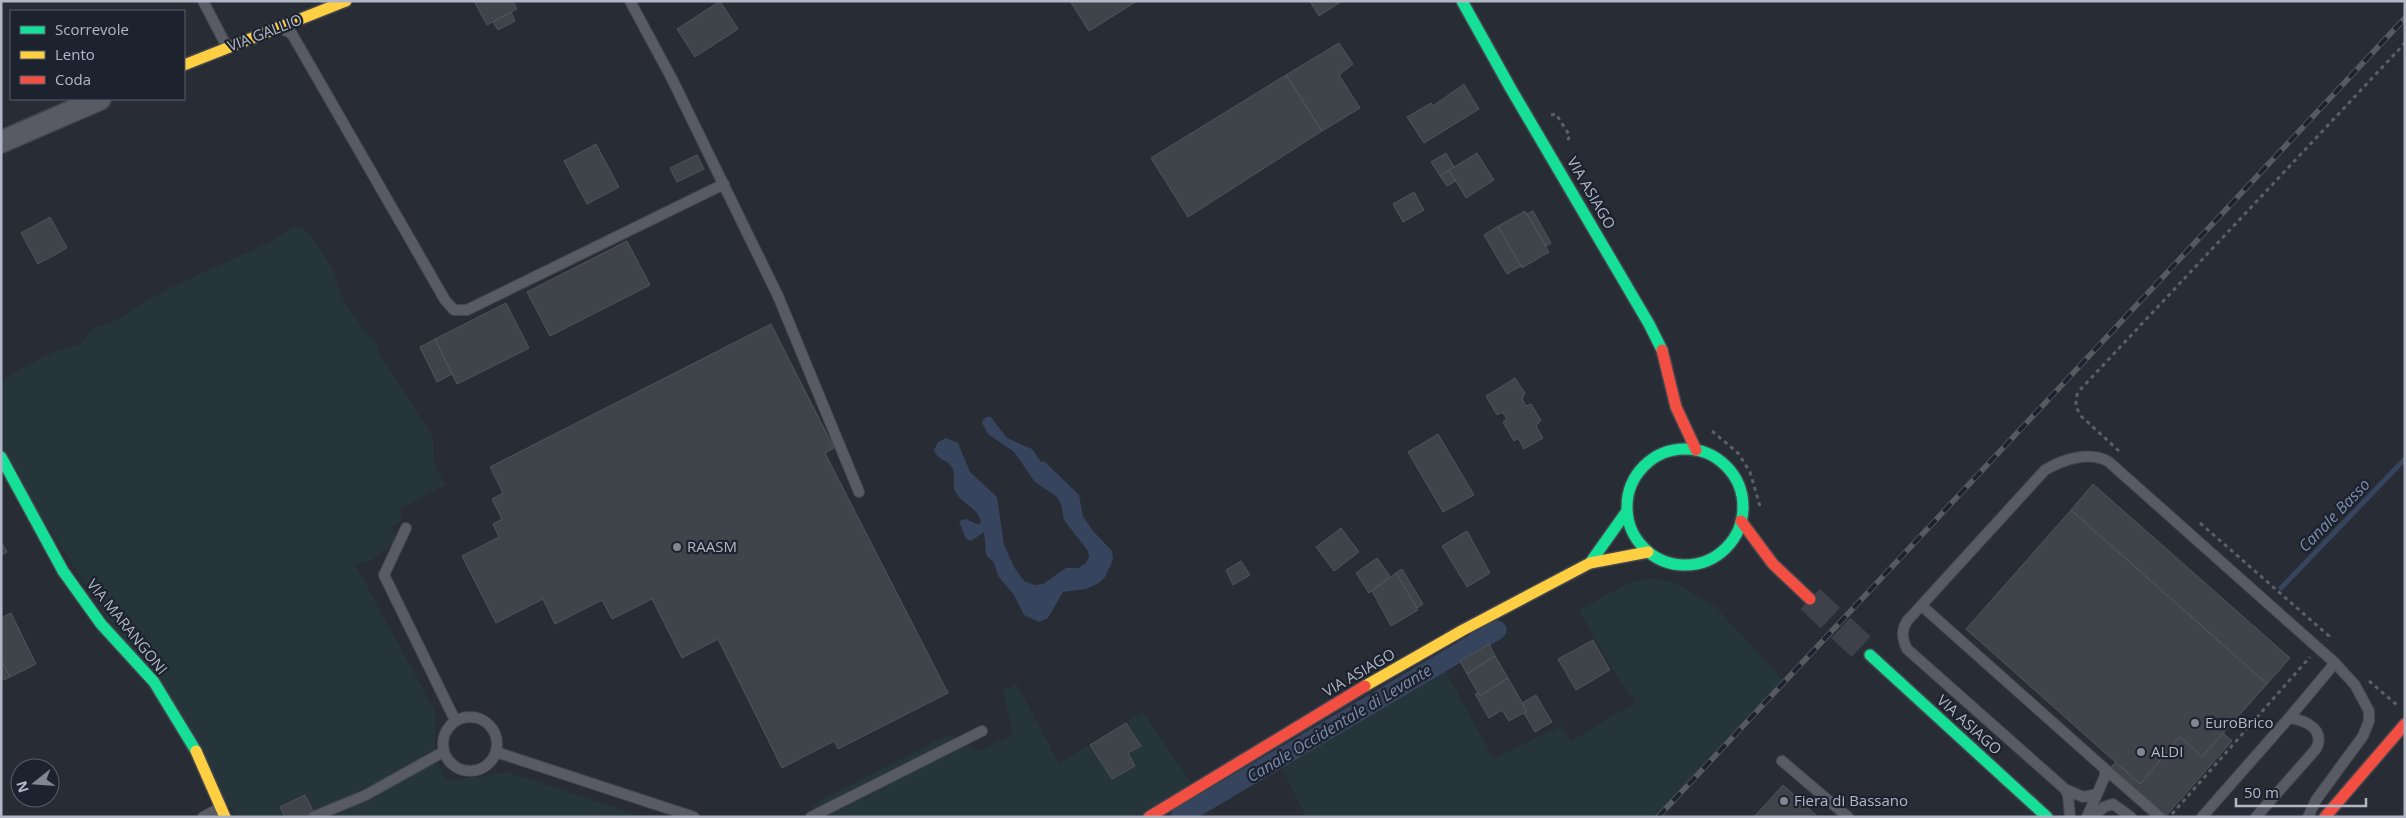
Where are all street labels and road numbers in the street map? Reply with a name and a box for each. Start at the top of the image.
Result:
street label: VIA GALLIO [224,9,305,55]
street label: VIA ASIAGO [1563,153,1621,232]
street label: VIA MARANGONI [83,574,173,678]
street label: VIA ASIAGO [1319,643,1398,701]
street label: VIA ASIAGO [1933,690,2006,759]

